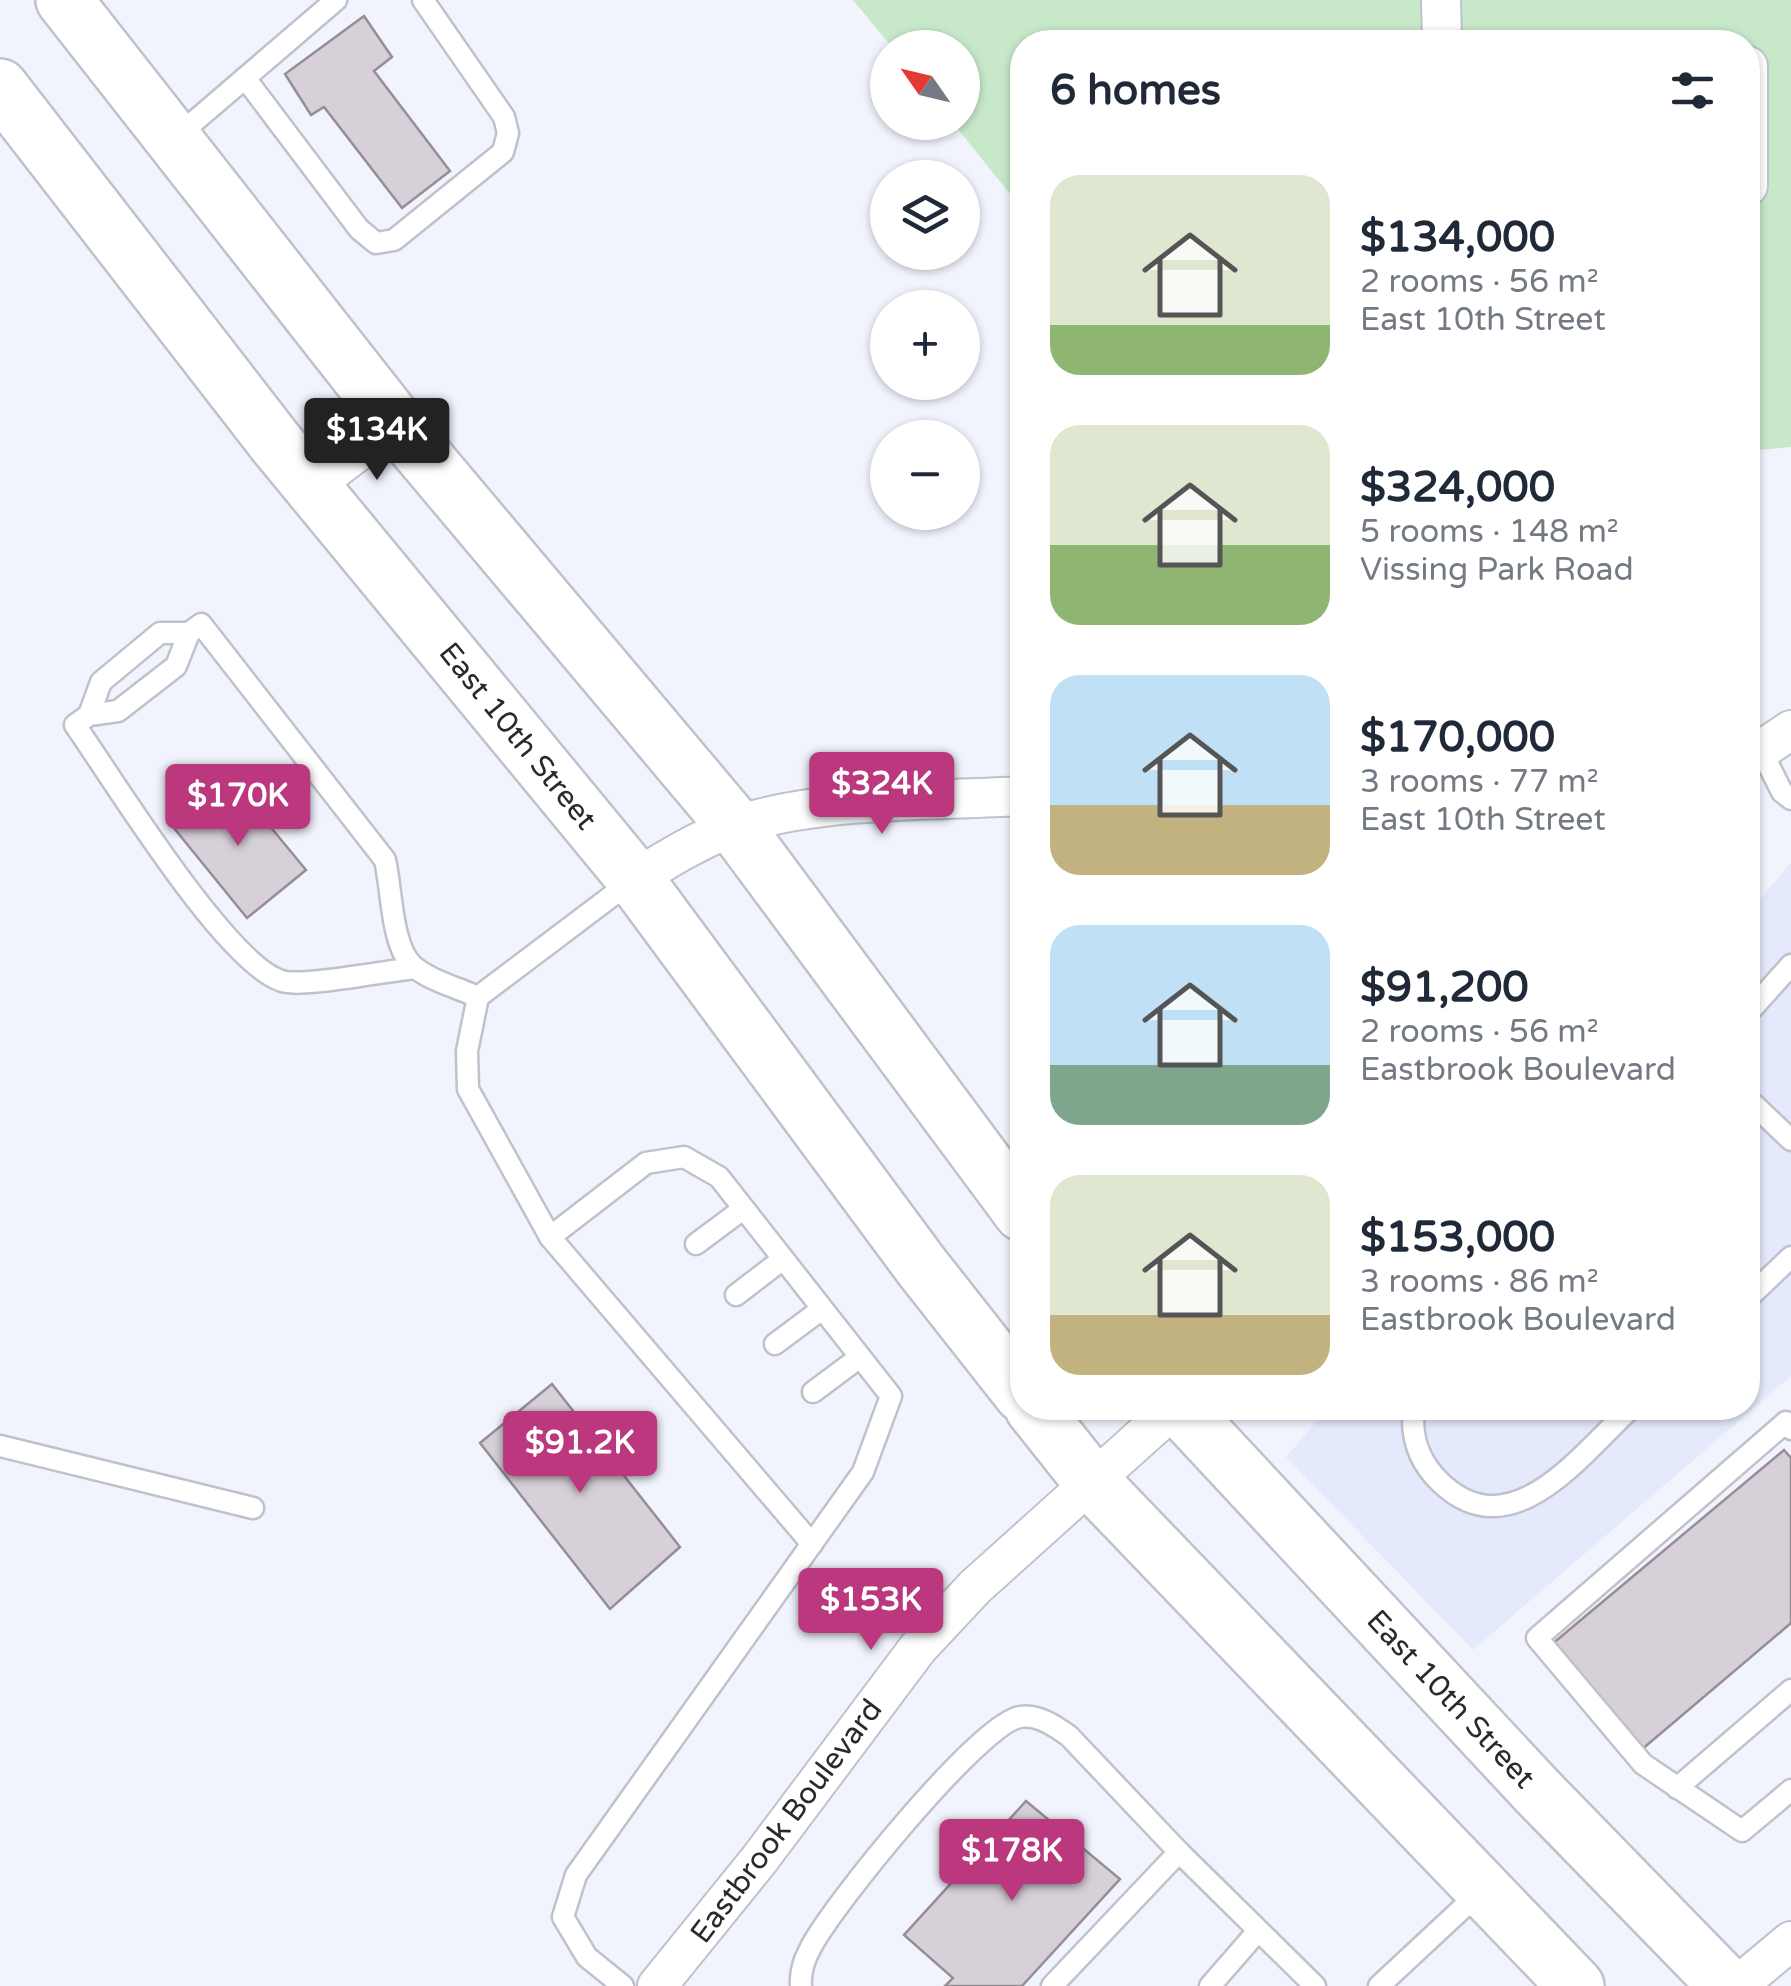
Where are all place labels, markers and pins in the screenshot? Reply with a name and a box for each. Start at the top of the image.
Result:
pin: $134K [307,398,447,483]
pin: $324K [812,752,952,837]
pin: $170K [168,764,308,849]
pin: $91.2K [499,1411,661,1496]
pin: $153K [801,1568,941,1653]
pin: $178K [942,1819,1082,1904]

